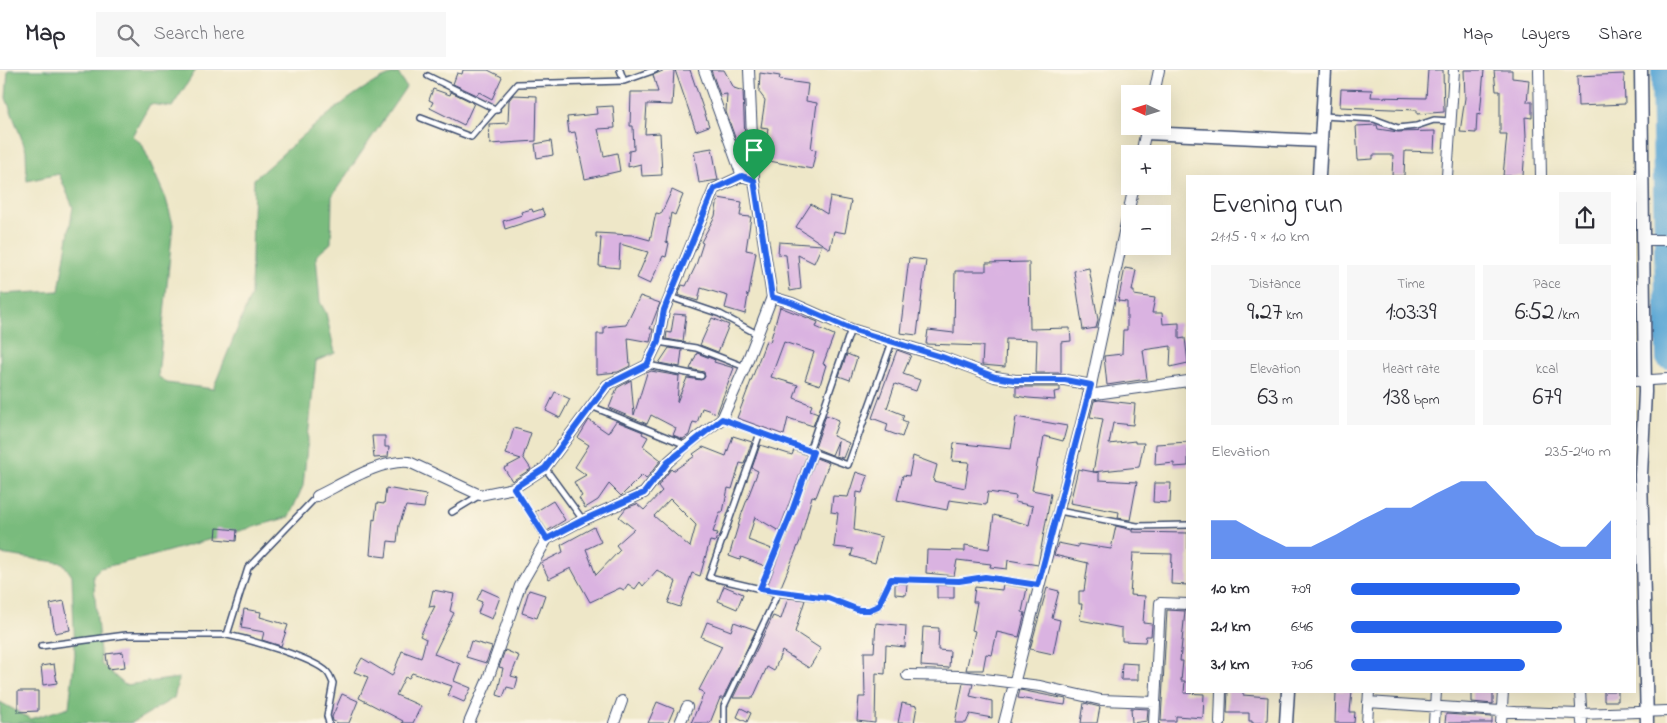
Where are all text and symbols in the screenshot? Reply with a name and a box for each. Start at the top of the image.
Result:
search box [96,12,446,57]
text: Map [25,17,66,52]
icon: search [114,21,142,49]
text: Search here [154,21,245,48]
text: Map [1463,22,1493,48]
text: Layers [1521,22,1571,48]
text: Share [1599,22,1642,48]
north arrow [1121,85,1171,135]
map controls [1121,85,1171,255]
pin [733,129,775,180]
icon: arrive [740,136,768,164]
button: + [1121,145,1171,195]
text: Evening run [1211,185,1343,226]
button: share [1559,192,1611,244]
button: − [1121,205,1171,255]
text: 21:15 · 9 × 1.0 km [1211,225,1309,249]
text: Distance [1249,274,1301,295]
text: Time [1397,274,1425,295]
text: Pace [1533,274,1561,295]
text: 9.27 [1247,295,1282,331]
text: 1:03:39 [1385,295,1437,331]
text: 6:52 [1515,295,1555,331]
text: km [1282,305,1303,326]
text: /km [1555,305,1579,326]
text: Elevation [1249,359,1301,380]
text: Heart rate [1382,359,1440,380]
text: kcal [1536,359,1558,380]
text: 63 [1257,380,1278,416]
text: 138 [1382,380,1410,416]
text: 679 [1533,380,1561,416]
text: m [1278,390,1293,411]
text: bpm [1410,390,1440,411]
text: Elevation [1211,440,1270,464]
text: 235–240 m [1545,440,1611,464]
text: 1.0 km [1211,577,1250,601]
text: 7:09 [1291,577,1311,601]
text: 2.1 km [1211,615,1251,639]
text: 6:46 [1291,615,1313,639]
text: 3.1 km [1211,653,1249,677]
text: 7:06 [1291,653,1313,677]

